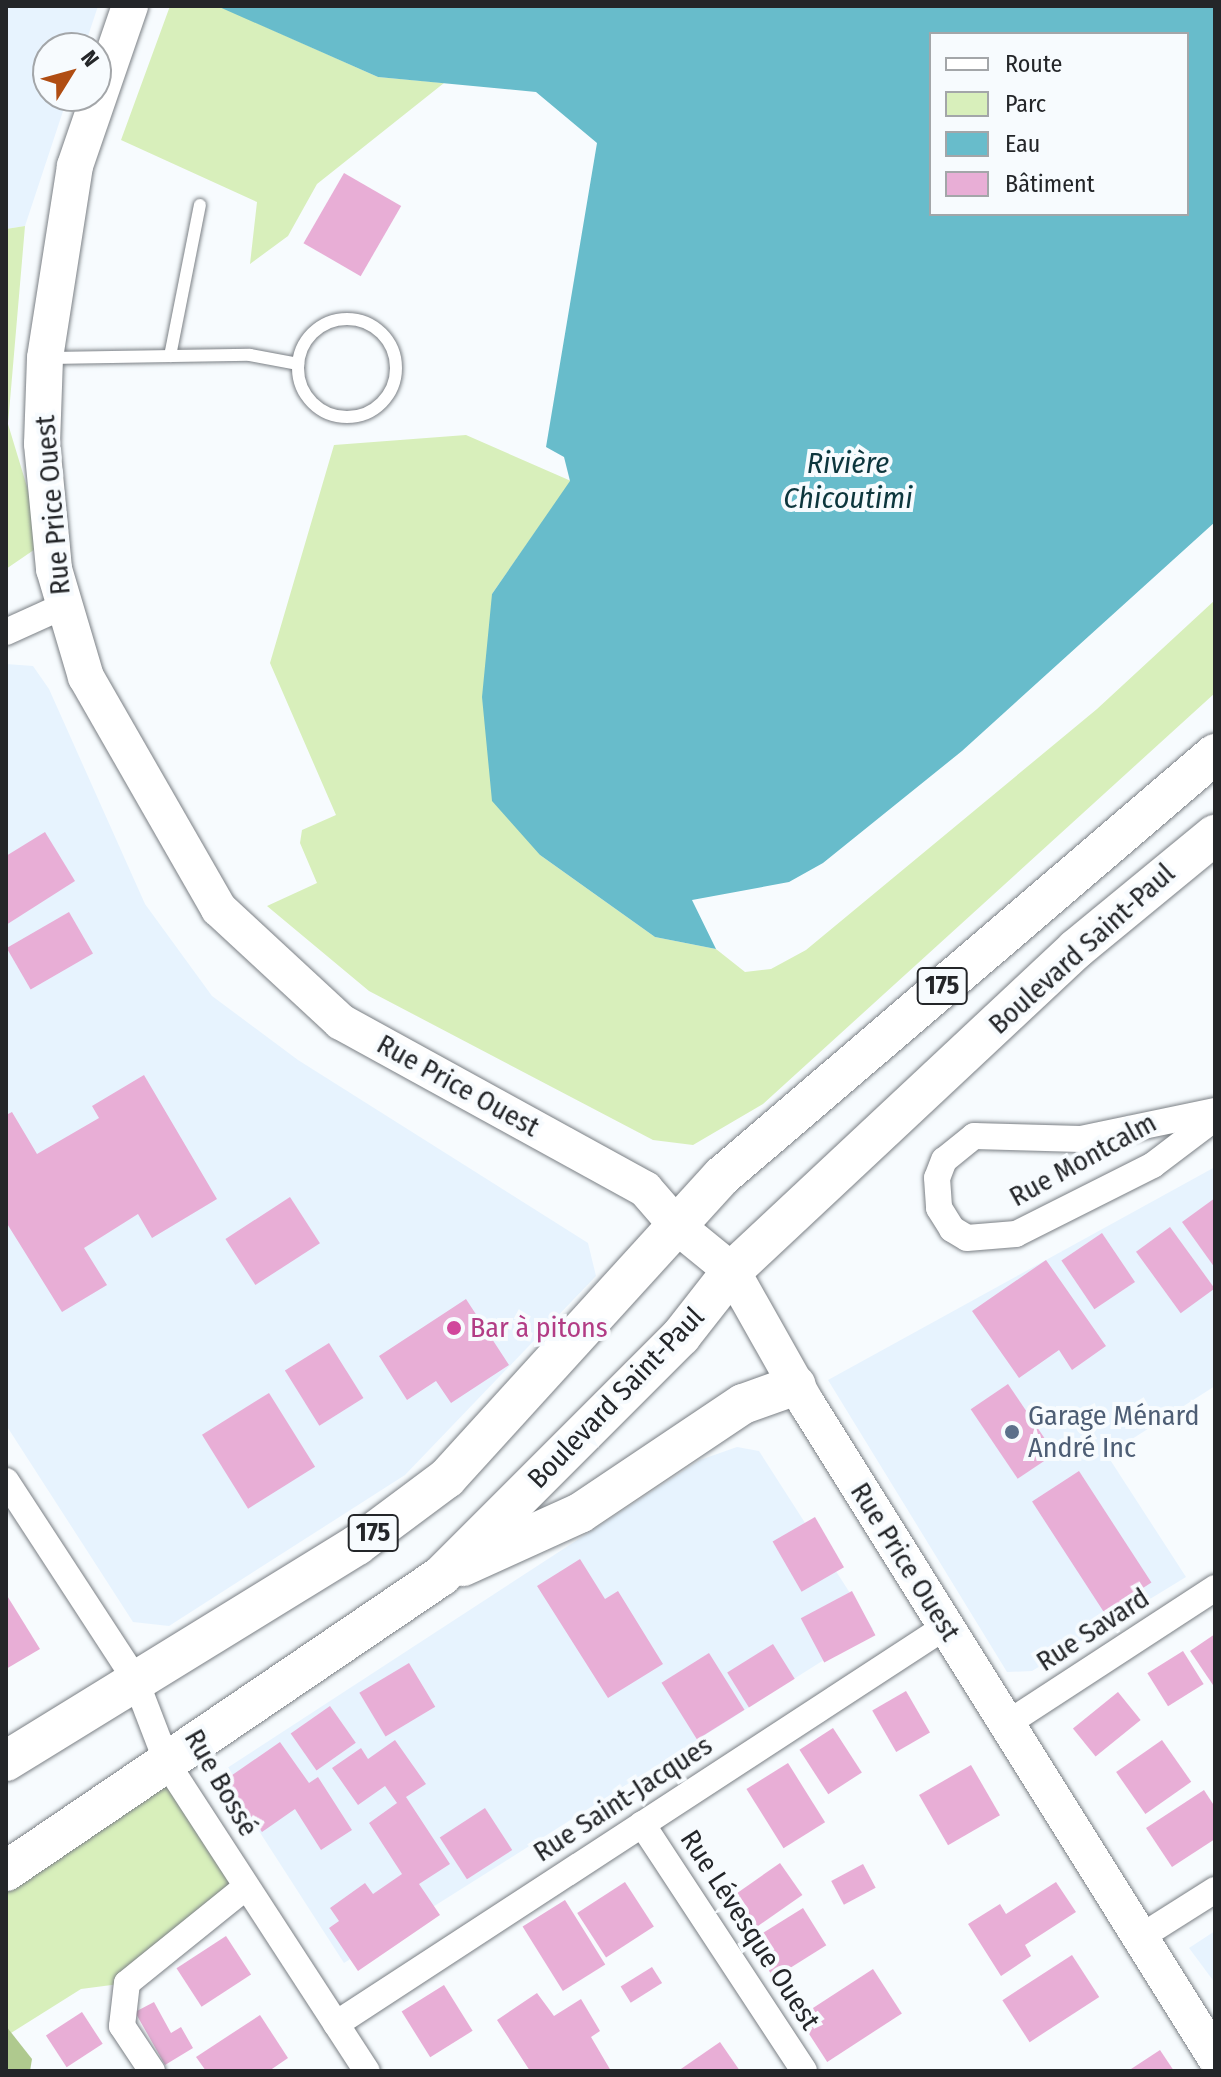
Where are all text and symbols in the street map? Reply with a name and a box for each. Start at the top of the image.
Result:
north arrow [32,32,112,112]
legend [929,32,1189,216]
text: N [75,45,105,72]
text: Route [1005,50,1062,78]
text: Parc [1005,90,1046,118]
text: Eau [1005,130,1040,158]
text: Bâtiment [1005,170,1095,198]
street label: Rue Price Ouest [28,414,78,596]
water label: Rivière Chicoutimi [783,445,913,516]
street label: Boulevard Saint-Paul [982,857,1182,1041]
road number: 175 [916,964,968,1008]
street label: Rue Price Ouest [371,1028,545,1144]
street label: Rue Montcalm [1004,1106,1162,1214]
street label: Boulevard Saint-Paul [521,1300,711,1496]
place label: Bar à pitons [470,1311,608,1345]
marker: Bar à pitons [445,1319,463,1337]
place label: Garage Ménard André Inc [1028,1399,1199,1465]
marker: Garage Ménard André Inc [1003,1423,1021,1441]
street label: Rue Price Ouest [843,1477,967,1647]
road number: 175 [347,1511,399,1555]
street label: Rue Savard [1030,1581,1156,1679]
street label: Rue Bossé [177,1724,265,1842]
street label: Rue Saint-Jacques [527,1729,719,1869]
street label: Rue Lévesque Ouest [673,1824,827,2036]

